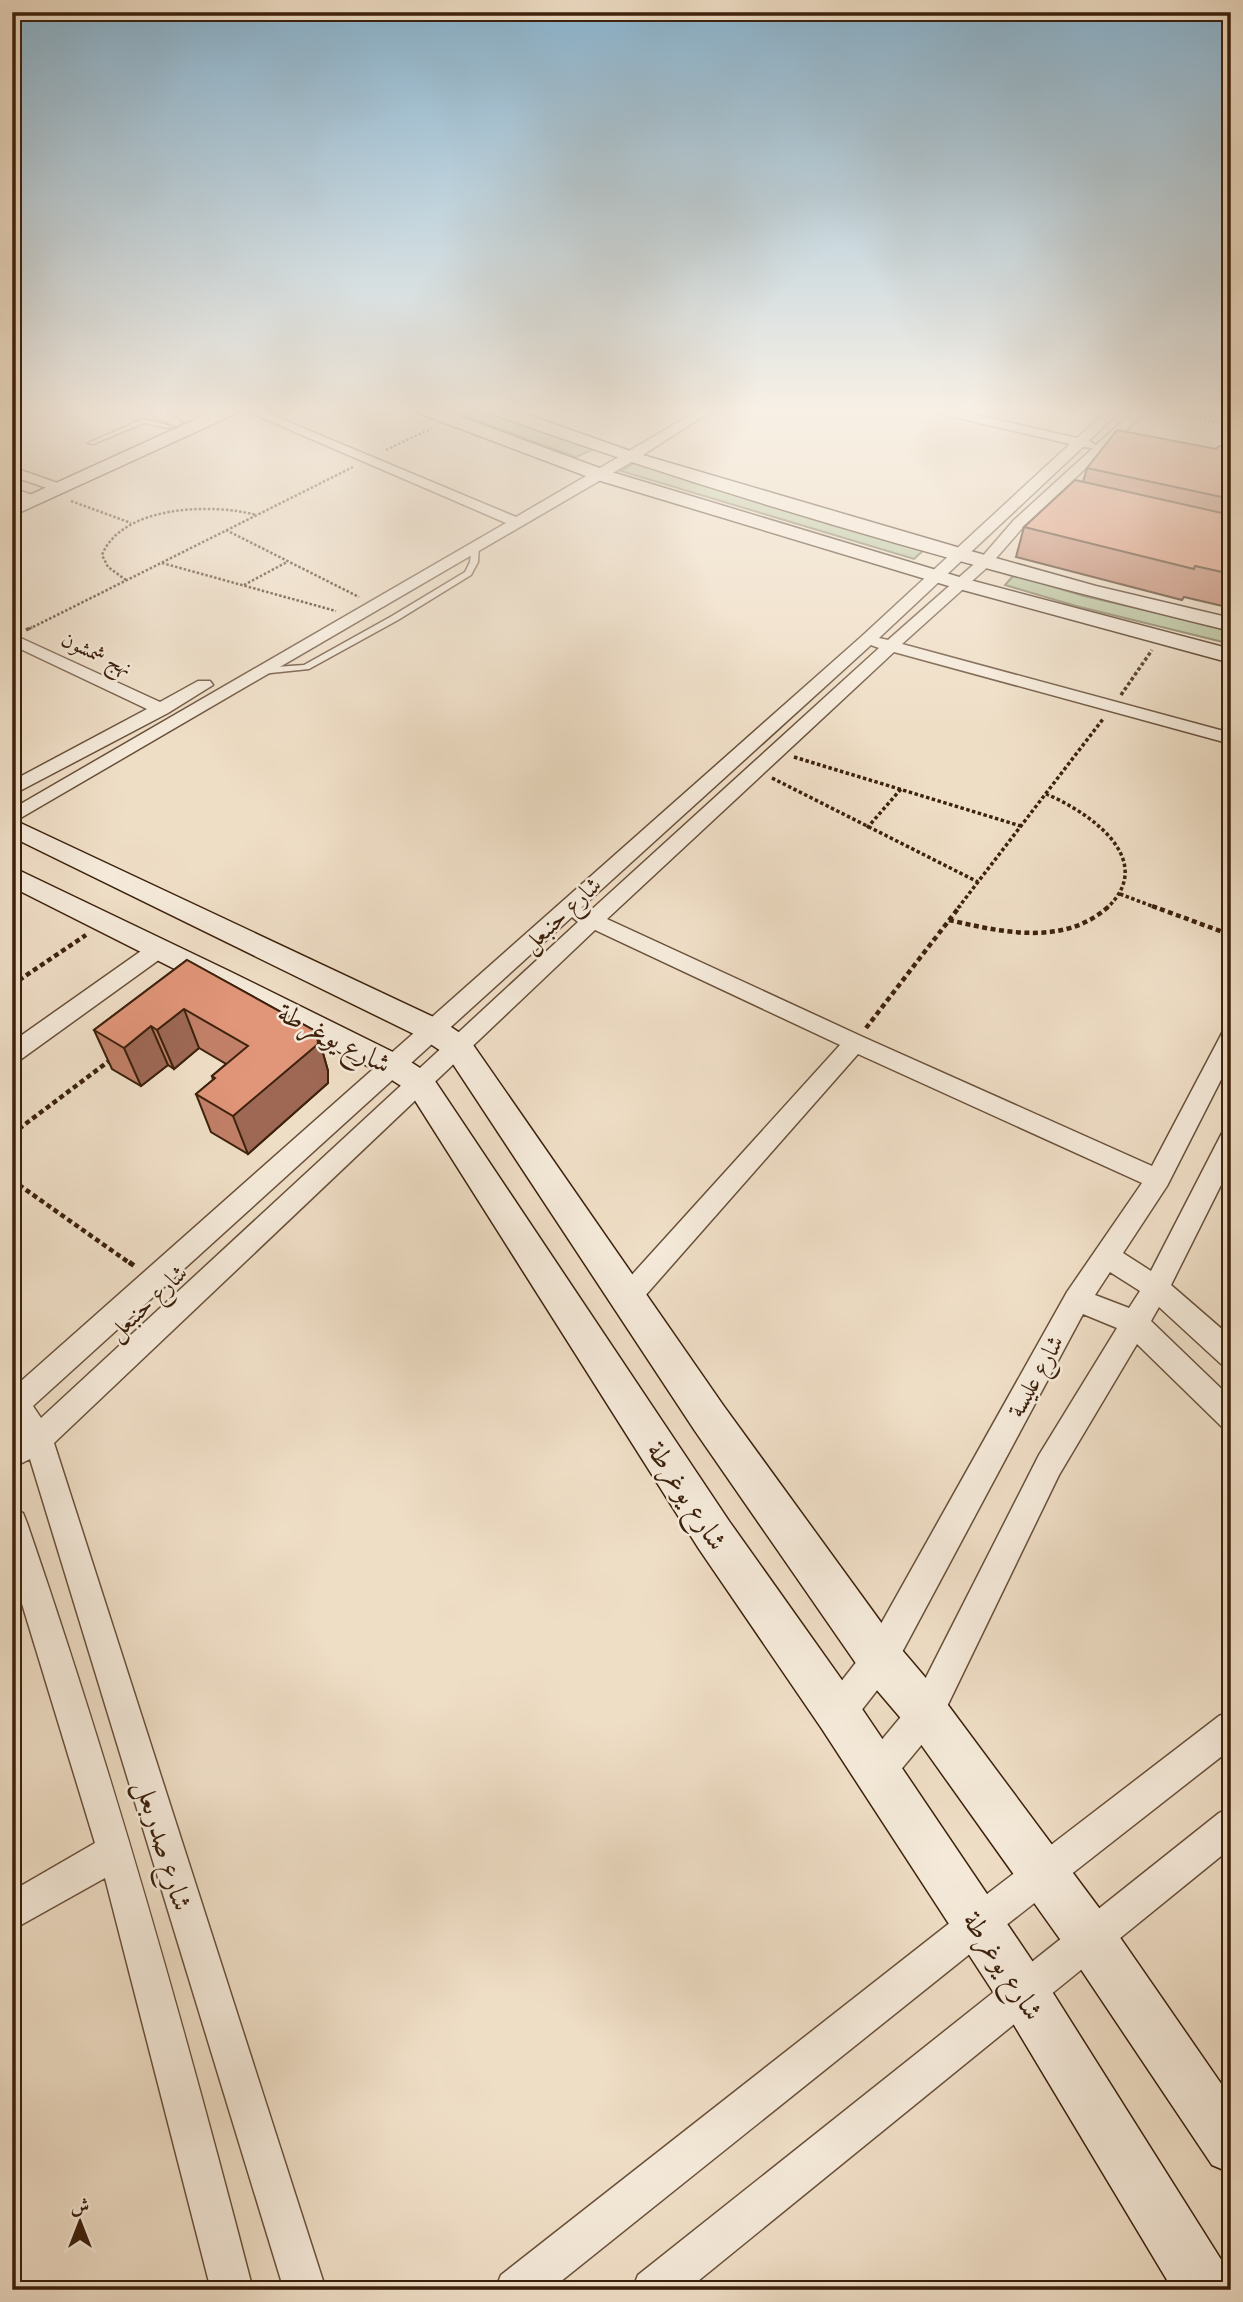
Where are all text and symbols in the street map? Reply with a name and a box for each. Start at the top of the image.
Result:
street label: نهج شمشون [55,623,138,687]
street label: شارع حنبعل [513,868,611,963]
street label: شارع يوغرطة [269,991,399,1087]
street label: شارع حنبعل [99,1256,197,1351]
street label: شارع عليسة [998,1328,1075,1425]
street label: شارع يوغرطة [634,1432,739,1560]
street label: شارع صدربعل [122,1775,204,1917]
street label: شارع يوغرطة [950,1902,1055,2030]
north arrow [46,2186,116,2256]
text: ش [71,2191,89,2219]

